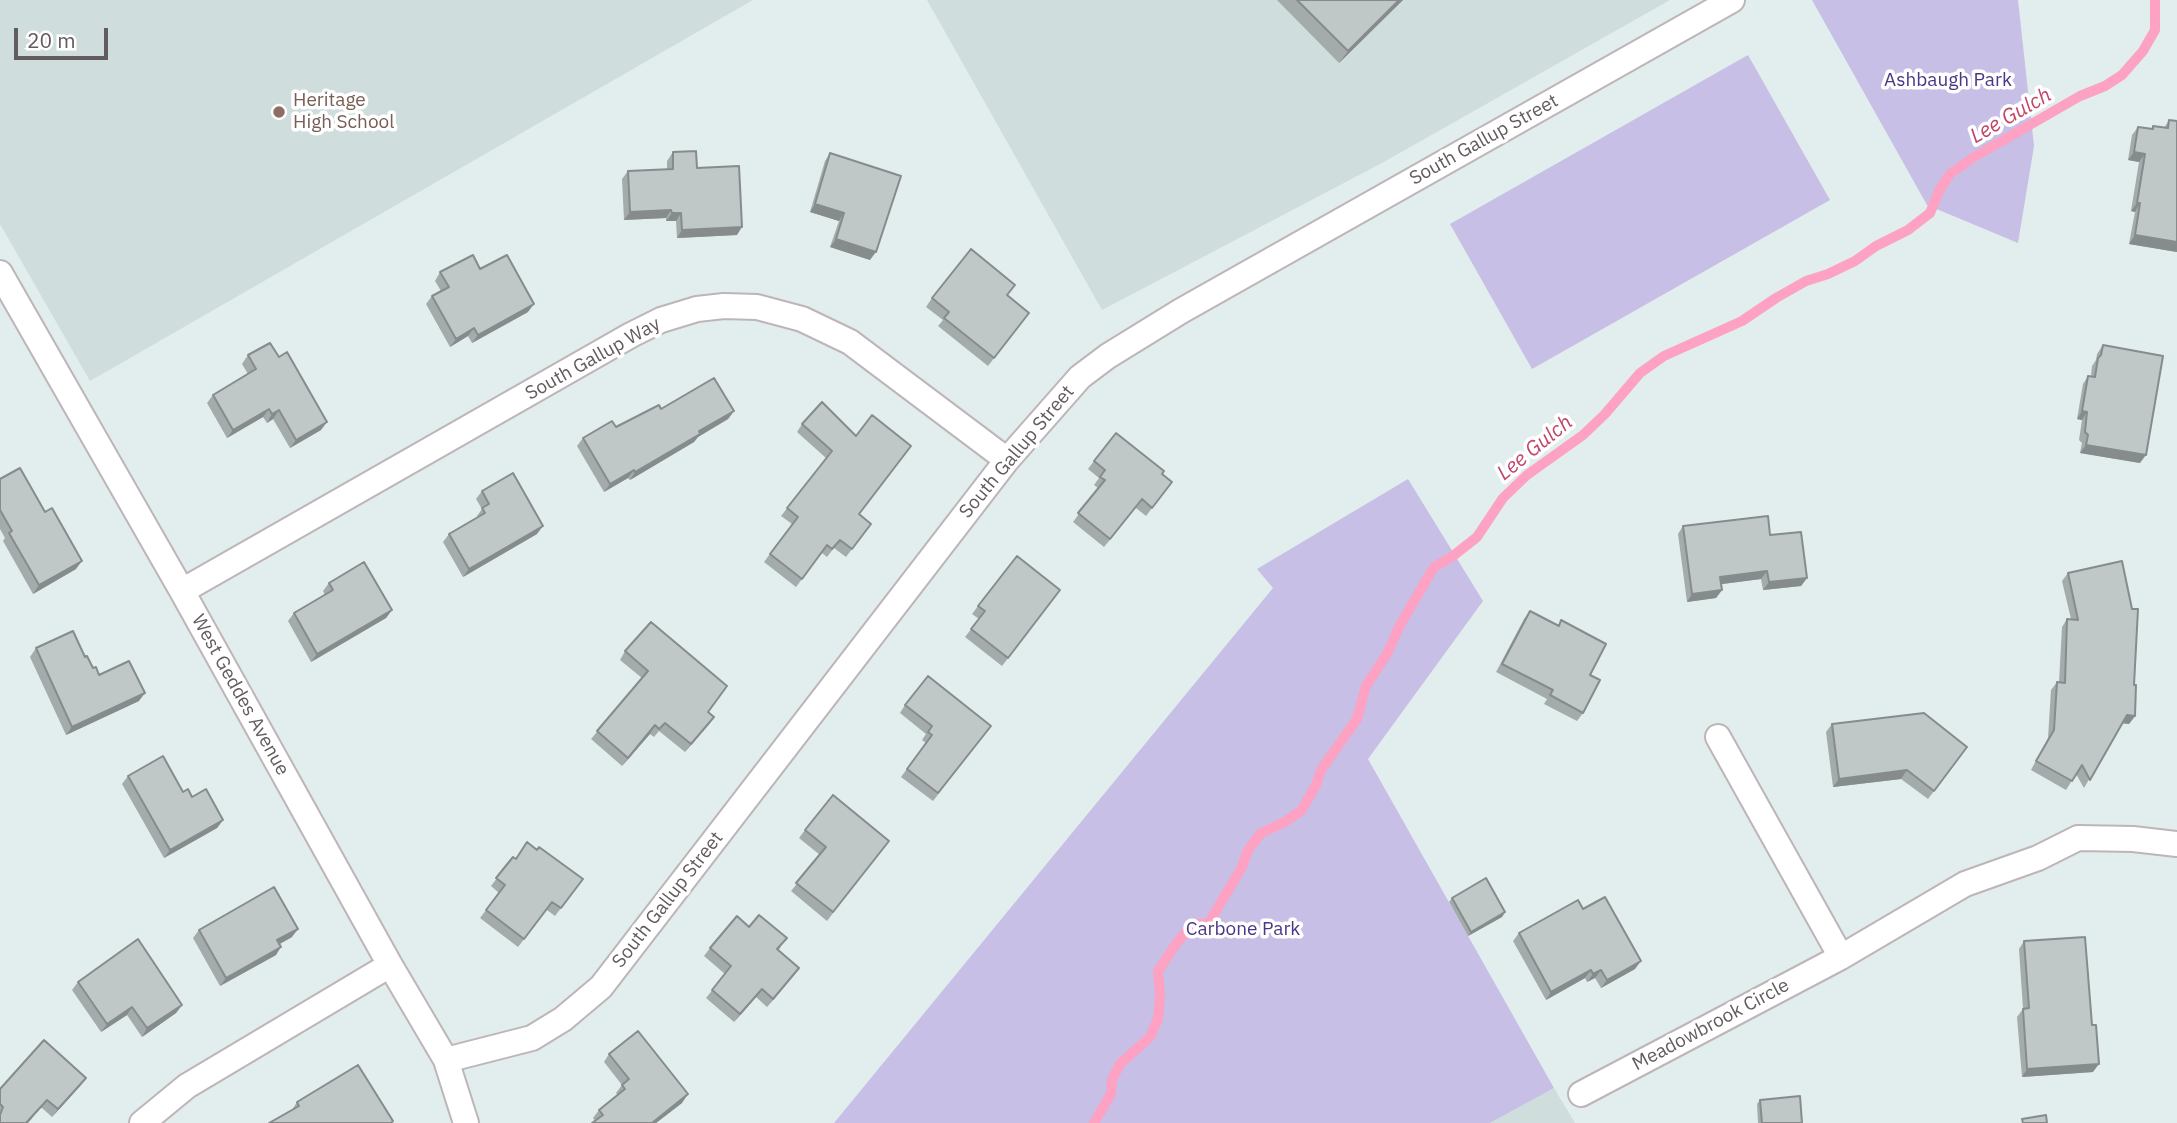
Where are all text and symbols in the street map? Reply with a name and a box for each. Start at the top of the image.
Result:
scale bar [18,14,112,58]
text: 20 m [27,26,76,54]
park label: Ashbaugh Park [1884,70,2012,92]
water label: Lee Gulch [1966,83,2056,149]
place label: Heritage High School [293,90,394,134]
street label: South Gallup Street [1406,90,1562,190]
marker: Heritage High School [271,104,287,120]
street label: South Gallup Way [522,313,664,405]
street label: South Gallup Street [955,381,1079,523]
water label: Lee Gulch [1492,410,1578,486]
street label: West Geddes Avenue [186,610,294,780]
street label: South Gallup Street [608,827,728,973]
park label: Carbone Park [1186,919,1300,941]
street label: Meadowbrook Circle [1629,974,1793,1076]

